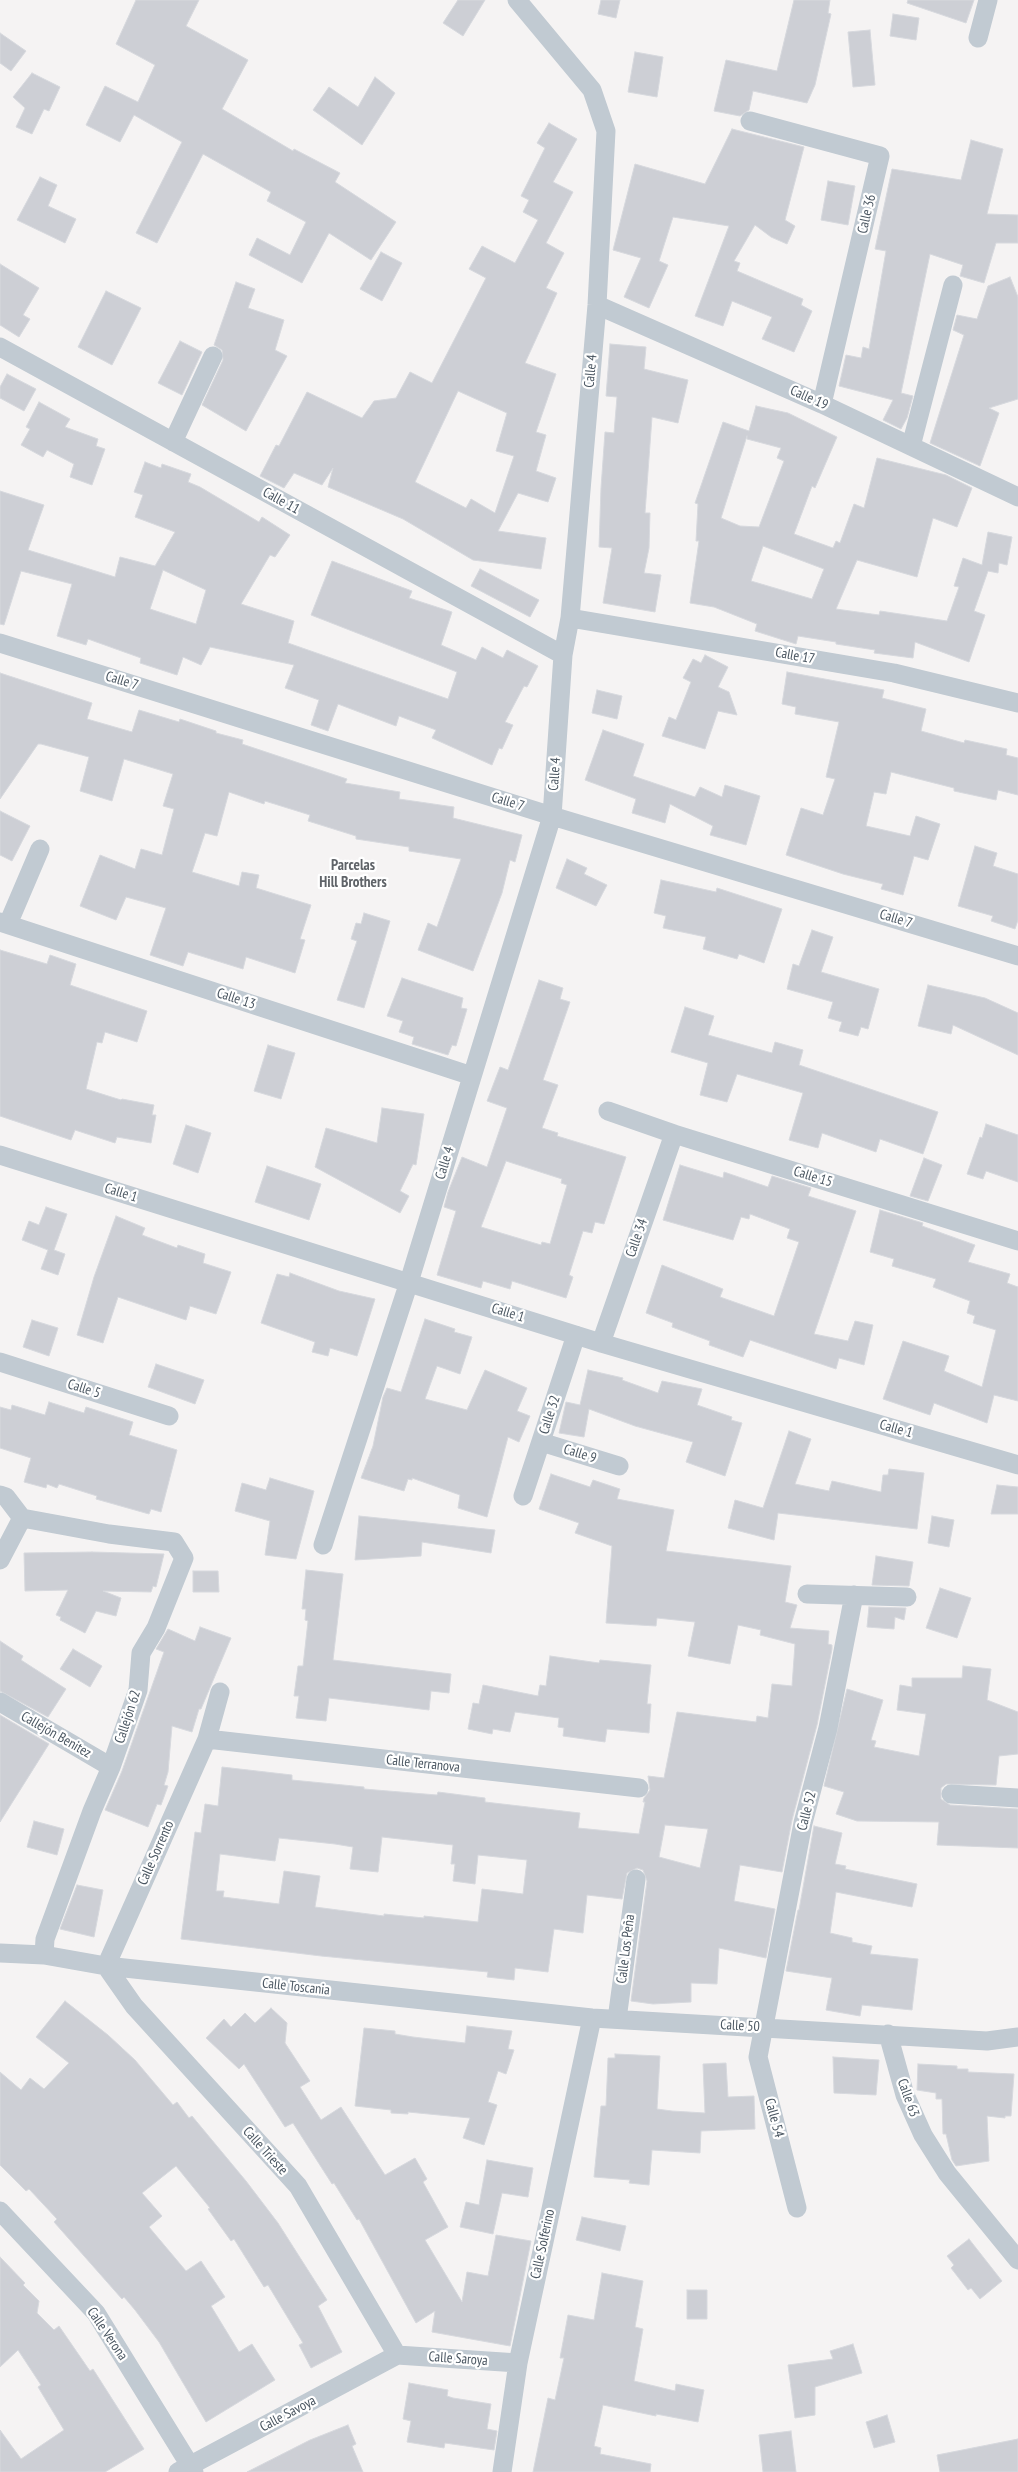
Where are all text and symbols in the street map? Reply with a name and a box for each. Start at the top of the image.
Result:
street label: Calle 36 [854,193,880,235]
street label: Calle 4 [581,354,601,388]
street label: Calle 19 [787,382,831,414]
street label: Calle 11 [260,484,302,518]
street label: Calle 17 [774,644,816,668]
street label: Calle 7 [104,668,140,694]
street label: Calle 4 [545,757,565,791]
street label: Calle 7 [490,789,526,815]
district label: Parcelas Hill Brothers [319,857,387,892]
street label: Calle 7 [878,906,914,932]
street label: Calle 13 [215,985,257,1013]
street label: Calle 4 [432,1145,458,1181]
street label: Calle 15 [792,1163,834,1191]
street label: Calle 1 [103,1180,139,1206]
street label: Calle 34 [623,1216,651,1260]
street label: Calle 1 [490,1300,526,1326]
street label: Calle 5 [66,1376,102,1402]
street label: Calle 32 [536,1394,564,1436]
street label: Calle 1 [878,1416,914,1442]
street label: Calle 9 [562,1441,598,1467]
street label: Callejón 62 [112,1688,144,1746]
street label: Callejón Benitez [18,1708,94,1762]
street label: Calle Terranova [385,1752,461,1776]
street label: Calle 52 [794,1790,820,1832]
street label: Calle Sorrento [134,1818,178,1888]
street label: Calle Los Peña [613,1913,639,1985]
street label: Calle Toscania [261,1975,331,1999]
street label: Calle 50 [720,2017,760,2035]
street label: Calle 63 [893,2076,923,2120]
street label: Calle 54 [761,2097,787,2139]
street label: Calle Trieste [239,2123,291,2179]
street label: Calle Solferino [527,2208,559,2280]
street label: Calle Verona [83,2304,131,2364]
street label: Calle Saroya [428,2349,488,2369]
street label: Calle Savoya [257,2392,319,2436]

